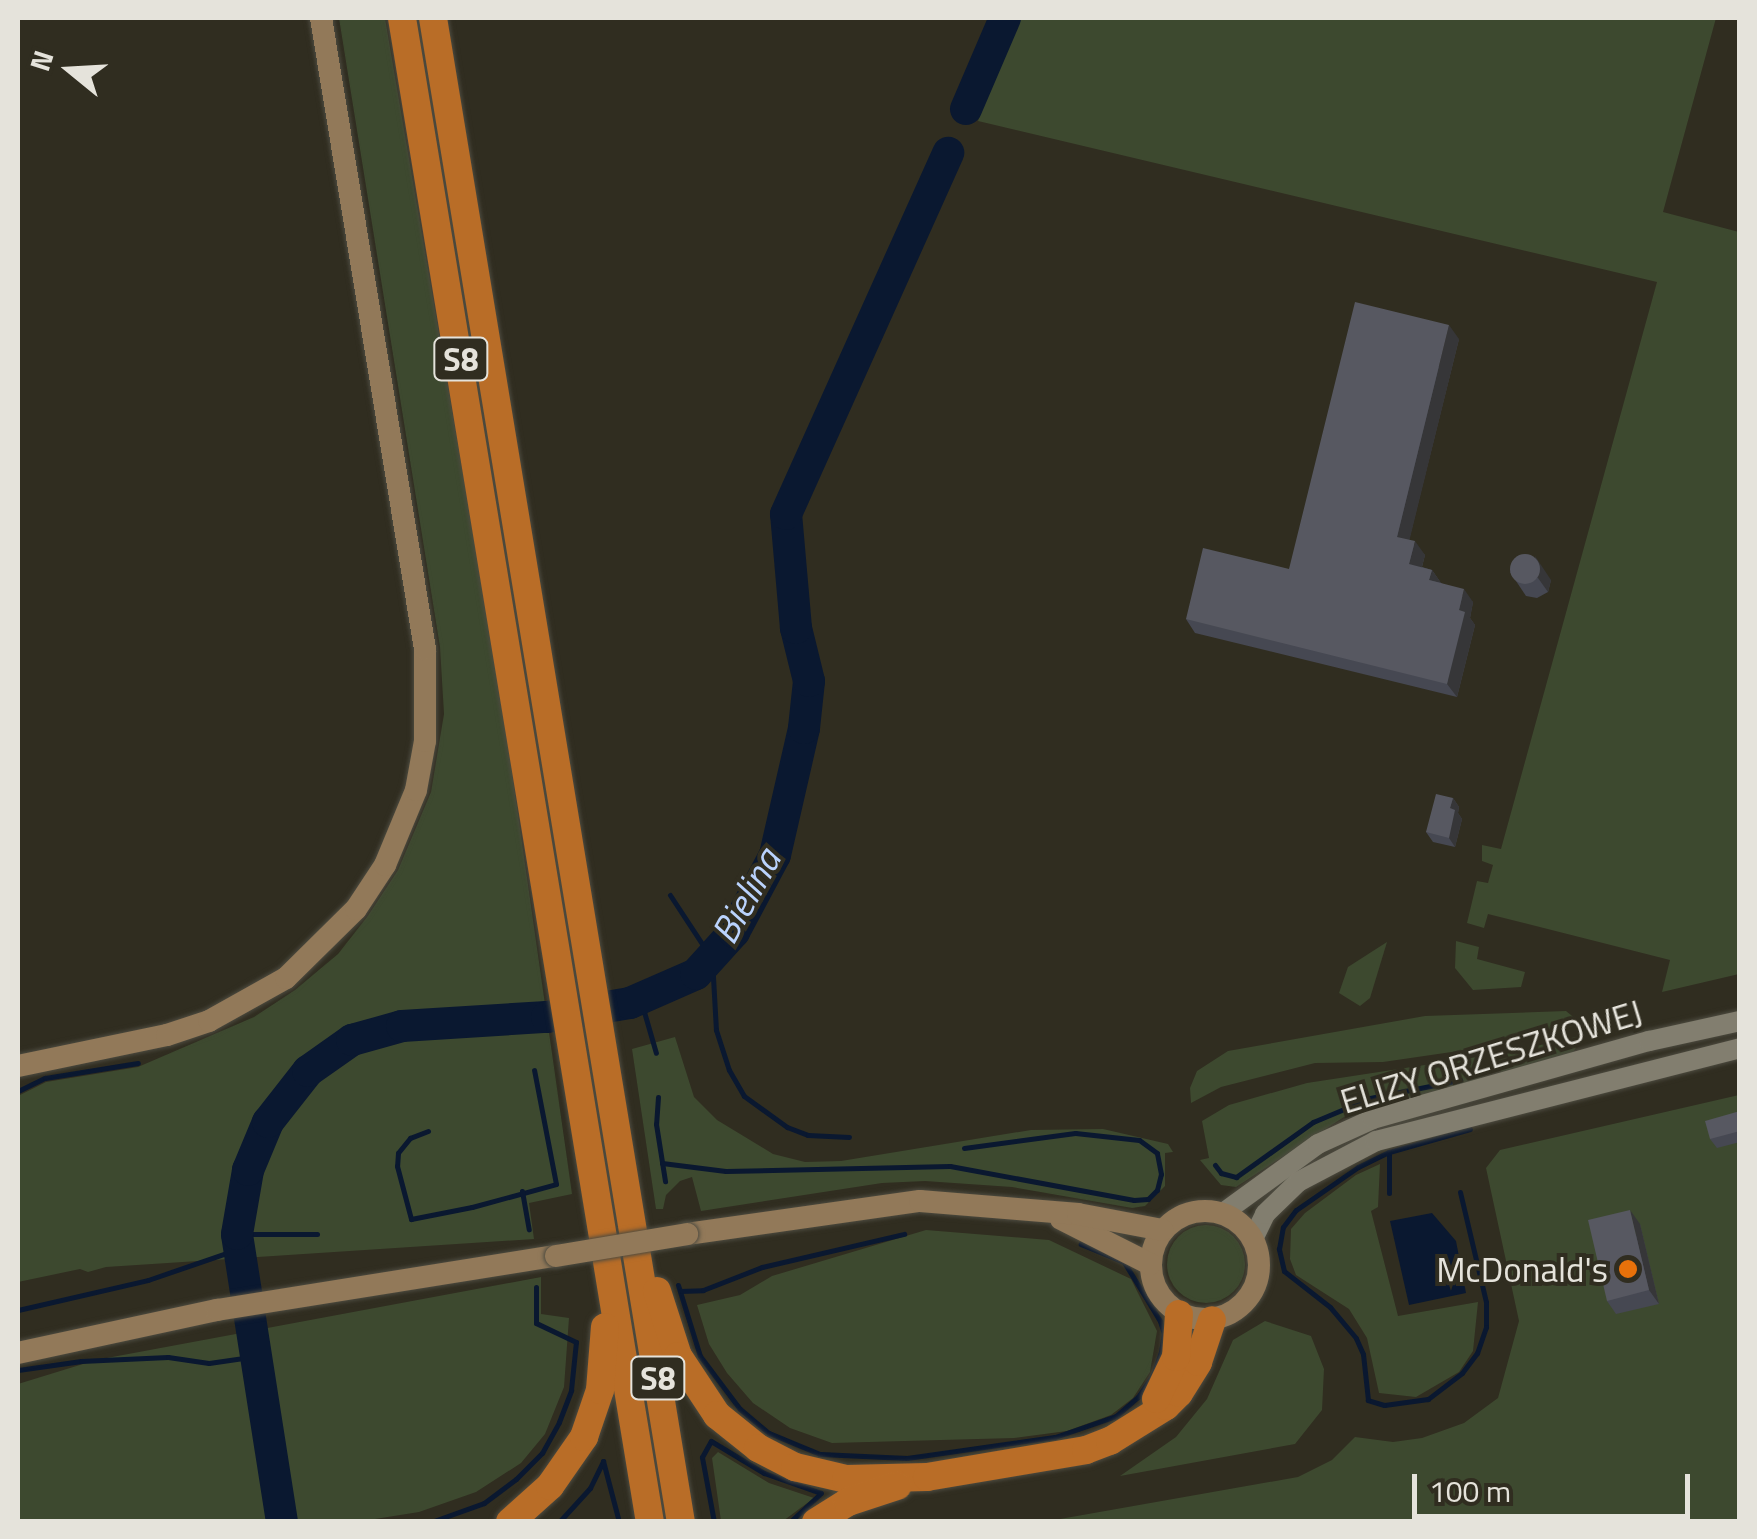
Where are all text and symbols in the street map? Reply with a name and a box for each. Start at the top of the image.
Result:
north arrow [20,20,120,120]
text: N [18,45,64,76]
road number: S8 [431,332,491,386]
water label: Bielina [702,841,790,951]
street label: ELIZY ORZESZKOWEJ [1335,990,1647,1122]
place label: McDonald's [1436,1248,1608,1290]
marker: McDonald's [1617,1258,1639,1280]
road number: S8 [628,1351,688,1405]
scale bar [1417,1454,1694,1516]
text: 100 m [1429,1468,1511,1514]

